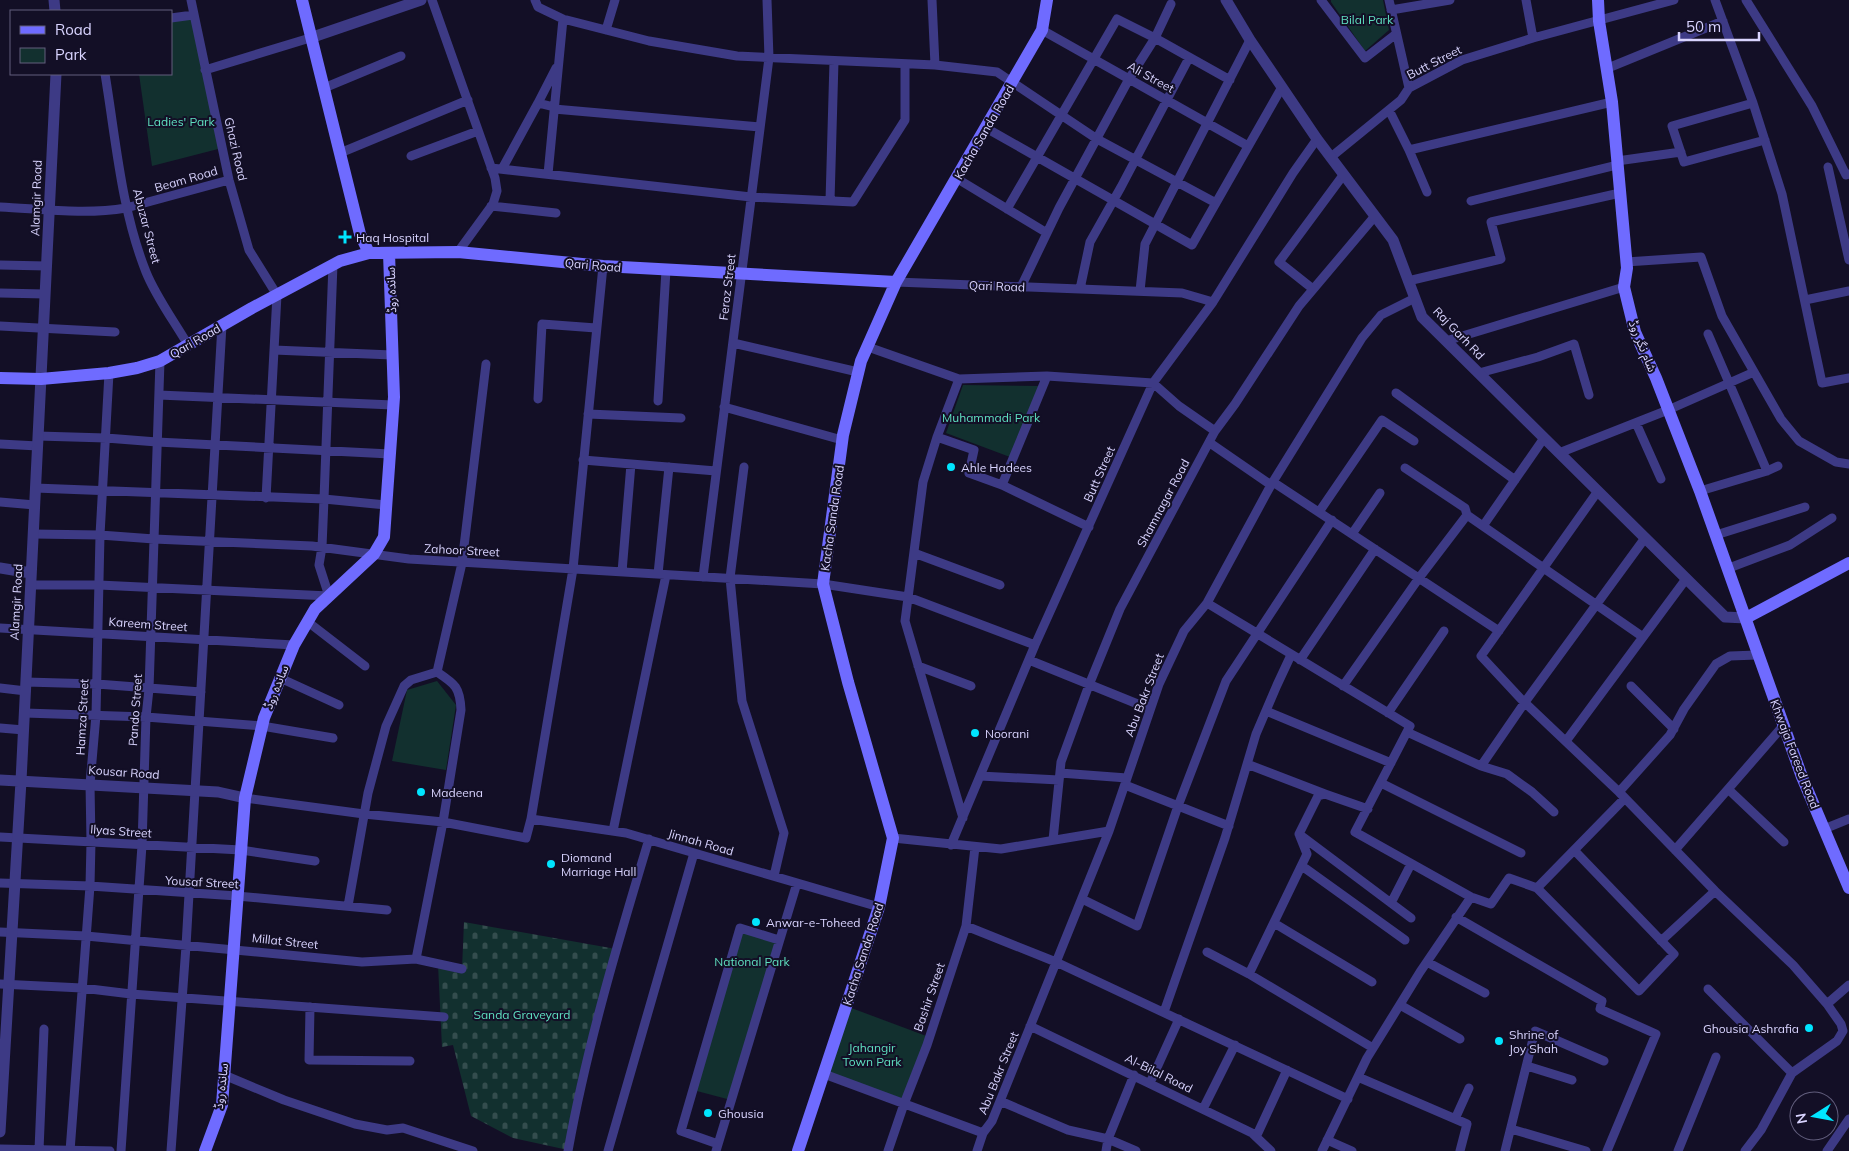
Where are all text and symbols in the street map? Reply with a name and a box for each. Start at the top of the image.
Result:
legend [10,10,172,75]
scale bar [1679,10,1759,42]
park label: Bilal Park [1341,12,1394,27]
text: 50 m [1686,17,1721,36]
text: Road [55,20,92,39]
street label: Butt Street [1404,42,1464,82]
text: Park [55,45,87,64]
street label: Ali Street [1125,58,1177,96]
street label: Kacha Sanda Road [951,82,1017,182]
park label: Ladies' Park [147,114,215,129]
street label: Ghazi Road [221,116,251,182]
street label: Alamgir Road [27,160,45,236]
street label: Beam Road [153,163,219,195]
street label: Abuzar Street [130,187,164,265]
marker: Haq Hospital [338,230,352,244]
place label: Haq Hospital [356,230,429,245]
street label: Feroz Street [715,253,739,321]
street label: Qari Road [564,255,622,275]
street label: ساندہ روڈ [383,267,399,313]
street label: Qari Road [969,278,1025,294]
street label: Raj Garh Rd [1430,304,1488,362]
street label: شام نگر روڈ [1624,318,1660,375]
street label: Qari Road [167,320,223,362]
park label: Muhammadi Park [942,410,1041,425]
street label: Butt Street [1080,444,1118,504]
street label: Shamnagar Road [1133,456,1193,550]
place label: Ahle Hadees [961,460,1032,475]
marker: Ahle Hadees [945,461,957,473]
street label: Kacha Sanda Road [817,464,847,572]
street label: Zahoor Street [424,541,500,559]
street label: Alamgir Road [7,563,25,641]
street label: Kareem Street [108,614,188,634]
street label: Abu Bakr Street [1121,651,1167,739]
street label: ساندہ روڈ [260,663,292,711]
street label: Pando Street [125,674,145,746]
street label: Hamza Street [73,678,91,756]
street label: Khwaja Fareed Road [1767,697,1823,811]
place label: Noorani [985,726,1029,741]
marker: Noorani [969,727,981,739]
street label: Kousar Road [88,762,160,782]
place label: Madeena [431,785,483,800]
marker: Madeena [415,786,427,798]
street label: Ilyas Street [90,821,152,841]
street label: Jinnah Road [666,825,736,859]
place label: Diomand Marriage Hall [561,850,636,879]
marker: Diomand Marriage Hall [545,858,557,870]
street label: Yousaf Street [164,873,239,891]
street label: Kacha Sanda Road [839,901,887,1007]
place label: Anwar-e-Toheed [766,915,860,930]
marker: Anwar-e-Toheed [750,916,762,928]
street label: Millat Street [251,930,319,952]
park label: National Park [714,954,791,969]
street label: Bashir Street [910,961,948,1033]
park label: Sanda Graveyard [473,1007,571,1022]
place label: Ghousia Ashrafia [1703,1021,1799,1036]
marker: Ghousia Ashrafia [1803,1022,1815,1034]
place label: Shrine of Joy Shah [1509,1027,1559,1056]
street label: Abu Bakr Street [975,1029,1021,1117]
marker: Shrine of Joy Shah [1493,1035,1505,1047]
park label: Jahangir Town Park [843,1040,902,1069]
street label: Al-Bilal Road [1123,1050,1195,1096]
street label: ساندہ روڈ [211,1062,231,1110]
north arrow [1789,1091,1839,1141]
place label: Ghousia [718,1106,764,1121]
marker: Ghousia [702,1107,714,1119]
text: N [1791,1112,1811,1125]

